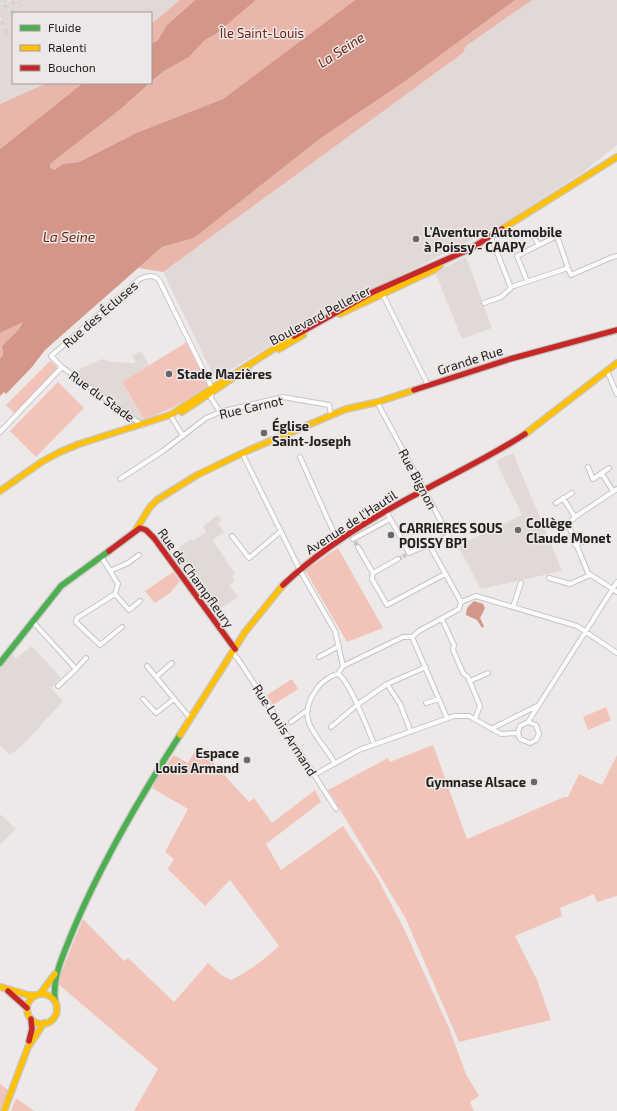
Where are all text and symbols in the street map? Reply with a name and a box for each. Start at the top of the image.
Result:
legend [12,12,152,84]
text: Fluide [48,20,81,34]
park label: Île Saint-Louis [219,25,304,41]
water label: La Seine [314,28,368,71]
text: Ralenti [48,40,87,54]
text: Bouchon [48,60,96,74]
place label: L'Aventure Automobile à Poissy - CAAPY [424,224,562,255]
water label: La Seine [43,228,96,245]
marker: L'Aventure Automobile à Poissy - CAAPY [411,234,421,244]
street label: Rue des Écluses [58,276,141,351]
street label: Boulevard Pelletier [266,281,374,349]
street label: Grande Rue [435,342,505,378]
place label: Stade Mazières [177,366,272,382]
street label: Rue du Stade [66,367,138,425]
marker: Stade Mazières [164,369,174,379]
street label: Rue Carnot [218,392,284,422]
place label: Église Saint-Joseph [272,417,351,449]
marker: Église Saint-Joseph [259,428,269,438]
street label: Rue Bignon [395,446,441,512]
street label: Avenue de l'Hautil [302,487,400,557]
place label: Collège Claude Monet [526,515,612,546]
place label: CARRIERES SOUS POISSY BP1 [399,520,503,551]
street label: Rue de Champfleury [155,525,237,631]
marker: Collège Claude Monet [513,525,523,535]
marker: CARRIERES SOUS POISSY BP1 [386,530,396,540]
street label: Rue Louis Armand [249,681,321,779]
place label: Espace Louis Armand [155,745,239,776]
marker: Espace Louis Armand [242,755,252,765]
place label: Gymnase Alsace [426,774,526,790]
marker: Gymnase Alsace [529,777,539,787]

